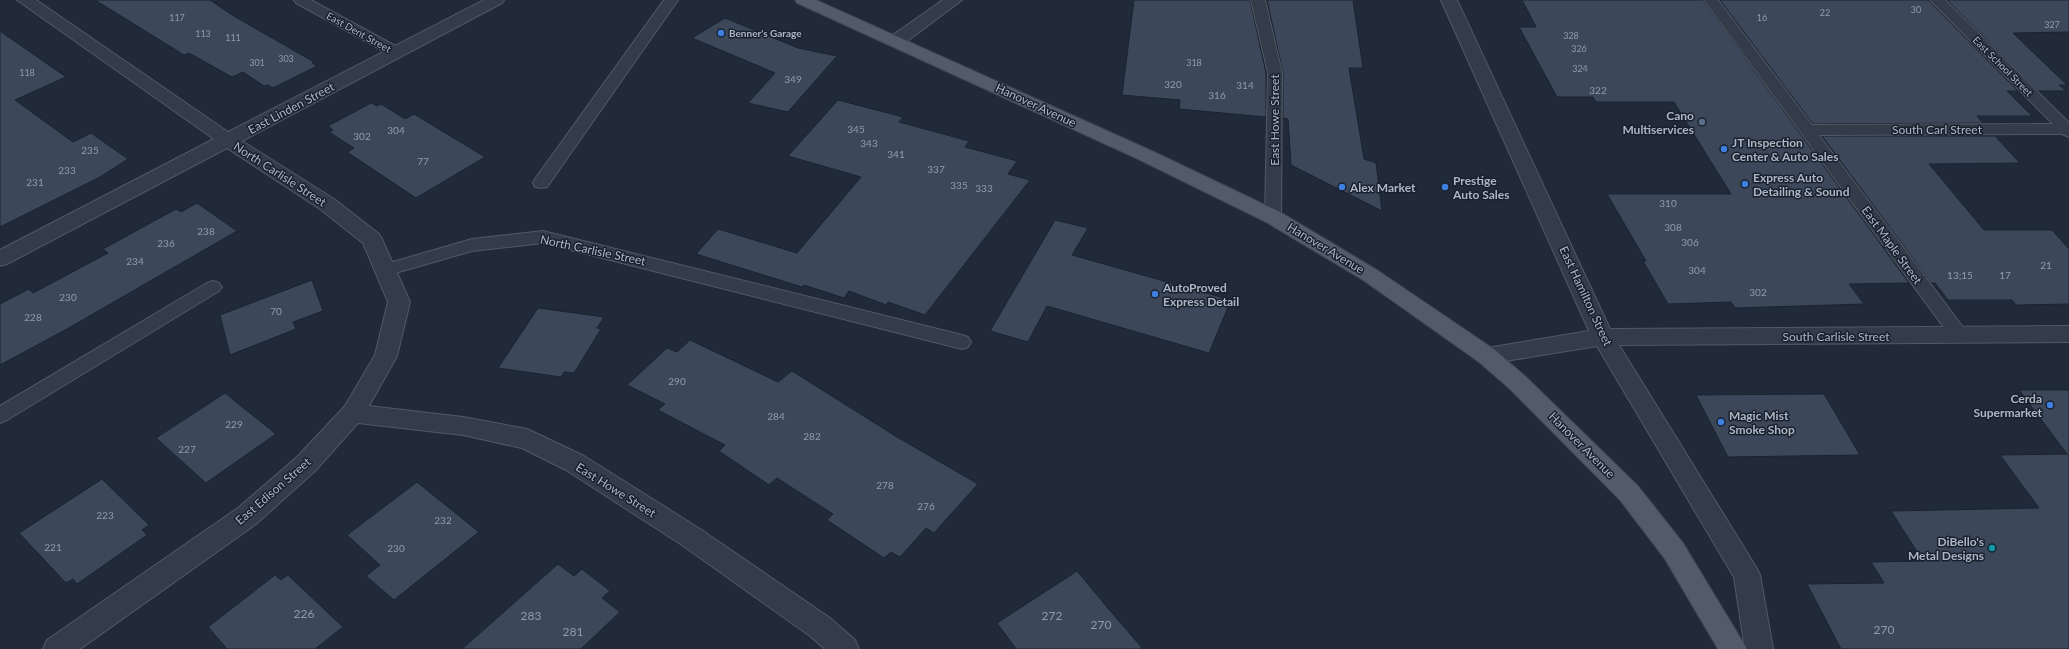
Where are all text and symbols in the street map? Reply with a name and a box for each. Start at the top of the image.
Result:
house number: 30 [1911,4,1921,15]
house number: 22 [1820,7,1830,18]
street label: East Dent Street [325,9,394,55]
house number: 117 [169,12,185,23]
house number: 16 [1757,12,1767,23]
house number: 327 [2044,19,2060,30]
place label: Benner's Garage [729,27,802,39]
house number: 113 [195,28,211,39]
marker: Benner's Garage [716,28,726,38]
house number: 328 [1563,30,1579,41]
house number: 111 [225,32,241,43]
street label: East School Street [1971,34,2036,99]
house number: 326 [1571,43,1587,54]
house number: 303 [278,53,294,64]
house number: 301 [249,57,265,68]
house number: 318 [1186,57,1202,68]
house number: 324 [1572,63,1588,74]
house number: 118 [19,67,35,78]
house number: 349 [784,73,802,85]
street label: East Howe Street [1267,74,1282,166]
house number: 320 [1164,78,1182,90]
street label: East Linden Street [245,79,337,137]
house number: 314 [1236,79,1254,91]
street label: Hanover Avenue [993,80,1079,130]
house number: 322 [1589,84,1607,96]
house number: 316 [1208,89,1226,101]
place label: Cano Multiservices [1622,108,1694,137]
marker: Cano Multiservices [1697,117,1707,127]
street label: South Carl Street [1892,122,1983,137]
house number: 345 [847,123,865,135]
house number: 304 [387,124,405,136]
house number: 302 [353,130,371,142]
place label: JT Inspection Center & Auto Sales [1732,135,1839,164]
house number: 343 [860,137,878,149]
street label: North Carlisle Street [231,138,330,210]
house number: 235 [81,144,99,156]
marker: JT Inspection Center & Auto Sales [1719,144,1729,154]
house number: 341 [887,148,905,160]
house number: 77 [417,155,429,167]
house number: 337 [927,163,945,175]
house number: 233 [58,164,76,176]
place label: Express Auto Detailing & Sound [1753,170,1850,199]
place label: Prestige Auto Sales [1452,173,1509,202]
house number: 231 [26,176,44,188]
house number: 335 [950,179,968,191]
marker: Express Auto Detailing & Sound [1740,179,1750,189]
place label: Alex Market [1349,180,1416,195]
house number: 333 [975,182,993,194]
marker: Alex Market [1337,182,1347,192]
marker: Prestige Auto Sales [1440,182,1450,192]
house number: 310 [1659,197,1677,209]
street label: East Maple Street [1859,203,1926,288]
street label: Hanover Avenue [1285,219,1367,277]
house number: 308 [1664,221,1682,233]
house number: 238 [197,225,215,237]
street label: North Carlisle Street [539,232,648,269]
house number: 306 [1681,236,1699,248]
house number: 236 [157,237,175,249]
street label: East Hamilton Street [1556,244,1616,349]
house number: 234 [126,255,144,267]
house number: 21 [2040,259,2052,271]
house number: 304 [1688,264,1706,276]
house number: 13;15 [1947,269,1973,281]
house number: 17 [1999,269,2011,281]
place label: AutoProved Express Detail [1162,280,1239,309]
house number: 302 [1749,286,1767,298]
marker: AutoProved Express Detail [1150,289,1160,299]
house number: 230 [59,291,77,303]
house number: 70 [270,305,282,317]
house number: 228 [24,311,42,323]
street label: South Carlisle Street [1782,329,1890,344]
house number: 290 [668,375,686,387]
place label: Cerda Supermarket [1974,391,2043,420]
marker: Cerda Supermarket [2045,400,2055,410]
place label: Magic Mist Smoke Shop [1729,408,1795,437]
street label: Hanover Avenue [1546,409,1618,481]
house number: 284 [767,410,785,422]
marker: Magic Mist Smoke Shop [1716,417,1726,427]
house number: 229 [225,418,243,430]
house number: 282 [803,430,821,442]
house number: 227 [178,443,196,455]
street label: East Edison Street [232,454,314,528]
street label: East Howe Street [573,459,659,521]
house number: 278 [876,479,894,491]
house number: 276 [917,500,935,512]
house number: 223 [96,509,114,521]
house number: 232 [434,514,452,526]
place label: DiBello's Metal Designs [1908,534,1984,563]
house number: 221 [44,541,62,553]
house number: 230 [387,542,405,554]
marker: DiBello's Metal Designs [1987,543,1997,553]
house number: 226 [294,606,314,621]
house number: 283 [521,608,541,623]
house number: 272 [1042,608,1062,623]
house number: 270 [1091,617,1111,632]
house number: 270 [1874,622,1894,637]
house number: 281 [563,624,583,639]

